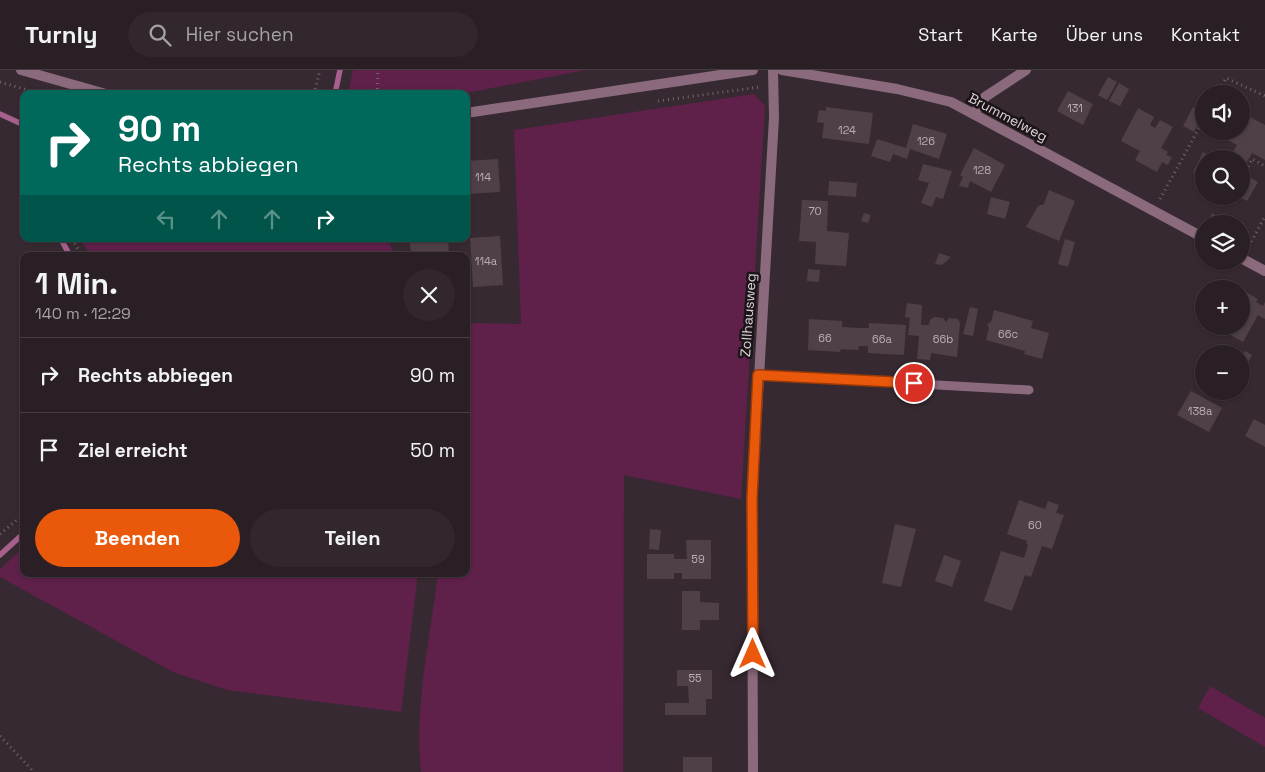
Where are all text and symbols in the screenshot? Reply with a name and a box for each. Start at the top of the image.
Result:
search box [128,12,478,57]
text: Turnly [25,19,98,50]
icon: search [146,21,174,49]
text: Hier suchen [186,22,294,47]
text: Start [918,23,963,46]
text: Karte [991,23,1038,46]
text: Über uns [1066,23,1143,46]
text: Kontakt [1171,23,1240,46]
map controls [1195,85,1250,400]
button: sound [1195,85,1250,140]
street label: Brummelweg [965,89,1051,145]
house number: 131 [1067,101,1083,115]
text: 90 m [118,107,201,151]
icon: right [35,110,100,175]
house number: 124 [838,123,856,137]
house number: 126 [917,134,935,148]
text: Rechts abbiegen [118,150,299,178]
button: search [1195,150,1250,205]
house number: 128 [973,163,991,177]
house number: 114 [475,170,491,184]
house number: 70 [808,204,822,218]
icon: left [152,205,180,233]
icon: ahead [205,205,233,233]
icon: ahead [258,205,286,233]
icon: right [311,205,339,233]
button: layers [1195,215,1250,270]
house number: 114a [475,254,498,268]
text: 1 Min. [35,264,118,303]
button: close [403,269,455,321]
street label: Zollhausweg [736,272,760,358]
button: + [1195,280,1250,335]
text: 140 m · 12:29 [35,303,131,324]
house number: 66c [998,327,1018,341]
house number: 66 [818,331,832,345]
house number: 66a [872,332,893,346]
house number: 66b [933,332,953,346]
button: − [1195,345,1250,400]
icon: right [35,361,63,389]
pin [893,362,935,404]
text: Rechts abbiegen [78,363,233,388]
text: 90 m [410,363,455,388]
icon: arrive [900,369,928,397]
house number: 138a [1188,404,1213,418]
icon: arrive [35,436,63,464]
text: Ziel erreicht [78,438,188,463]
text: 50 m [410,438,455,463]
button: Beenden [35,509,240,567]
button: Teilen [250,509,455,567]
house number: 60 [1028,518,1042,532]
house number: 59 [691,552,705,566]
position arrow [726,627,778,679]
house number: 55 [688,671,702,685]

